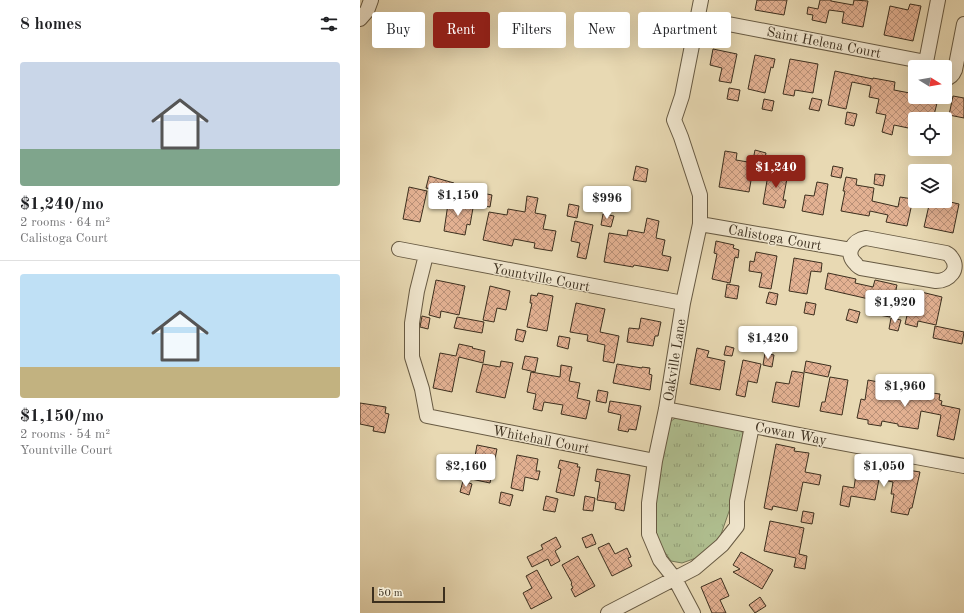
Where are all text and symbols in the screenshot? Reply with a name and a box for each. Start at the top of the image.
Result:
chip: Buy [372,12,425,48]
chip: Rent [433,12,490,48]
chip: Filters [498,12,566,48]
chip: New [574,12,630,48]
chip: Apartment [638,12,731,48]
icon: filters [318,13,340,35]
text: 8 homes [20,16,82,33]
street label: Saint Helena Court [765,25,882,61]
north arrow [908,60,952,104]
map controls [908,60,952,208]
icon: home [144,88,216,160]
button: locate [908,112,952,156]
pin: $1,240 [743,155,809,189]
text: $1,240 [755,161,797,174]
button: layers [908,164,952,208]
pin: $1,150 [425,183,491,217]
pin: $996 [583,186,631,220]
text: $1,150 [437,189,479,202]
text: $996 [592,192,622,205]
text: $1,240/mo [20,196,104,213]
text: 2 rooms · 64 m² [20,216,110,229]
street label: Calistoga Court [727,223,823,253]
text: Calistoga Court [20,232,108,245]
street label: Yountville Court [491,262,591,294]
pin: $1,920 [862,290,928,324]
text: $1,920 [874,296,916,309]
icon: home [144,300,216,372]
street label: Oakville Lane [662,318,688,402]
pin: $1,420 [735,326,801,360]
text: $1,420 [747,332,789,345]
pin: $1,960 [872,374,938,408]
text: $1,960 [884,380,926,393]
text: $1,150/mo [20,408,104,425]
street label: Cowan Way [754,420,828,448]
street label: Whitehall Court [491,424,590,456]
text: 2 rooms · 54 m² [20,428,110,441]
text: Yountville Court [20,444,113,457]
pin: $2,160 [433,454,499,488]
pin: $1,050 [851,454,917,488]
text: $2,160 [445,460,487,473]
text: $1,050 [863,460,905,473]
scale bar [372,585,445,604]
text: 50 m [378,588,403,599]

